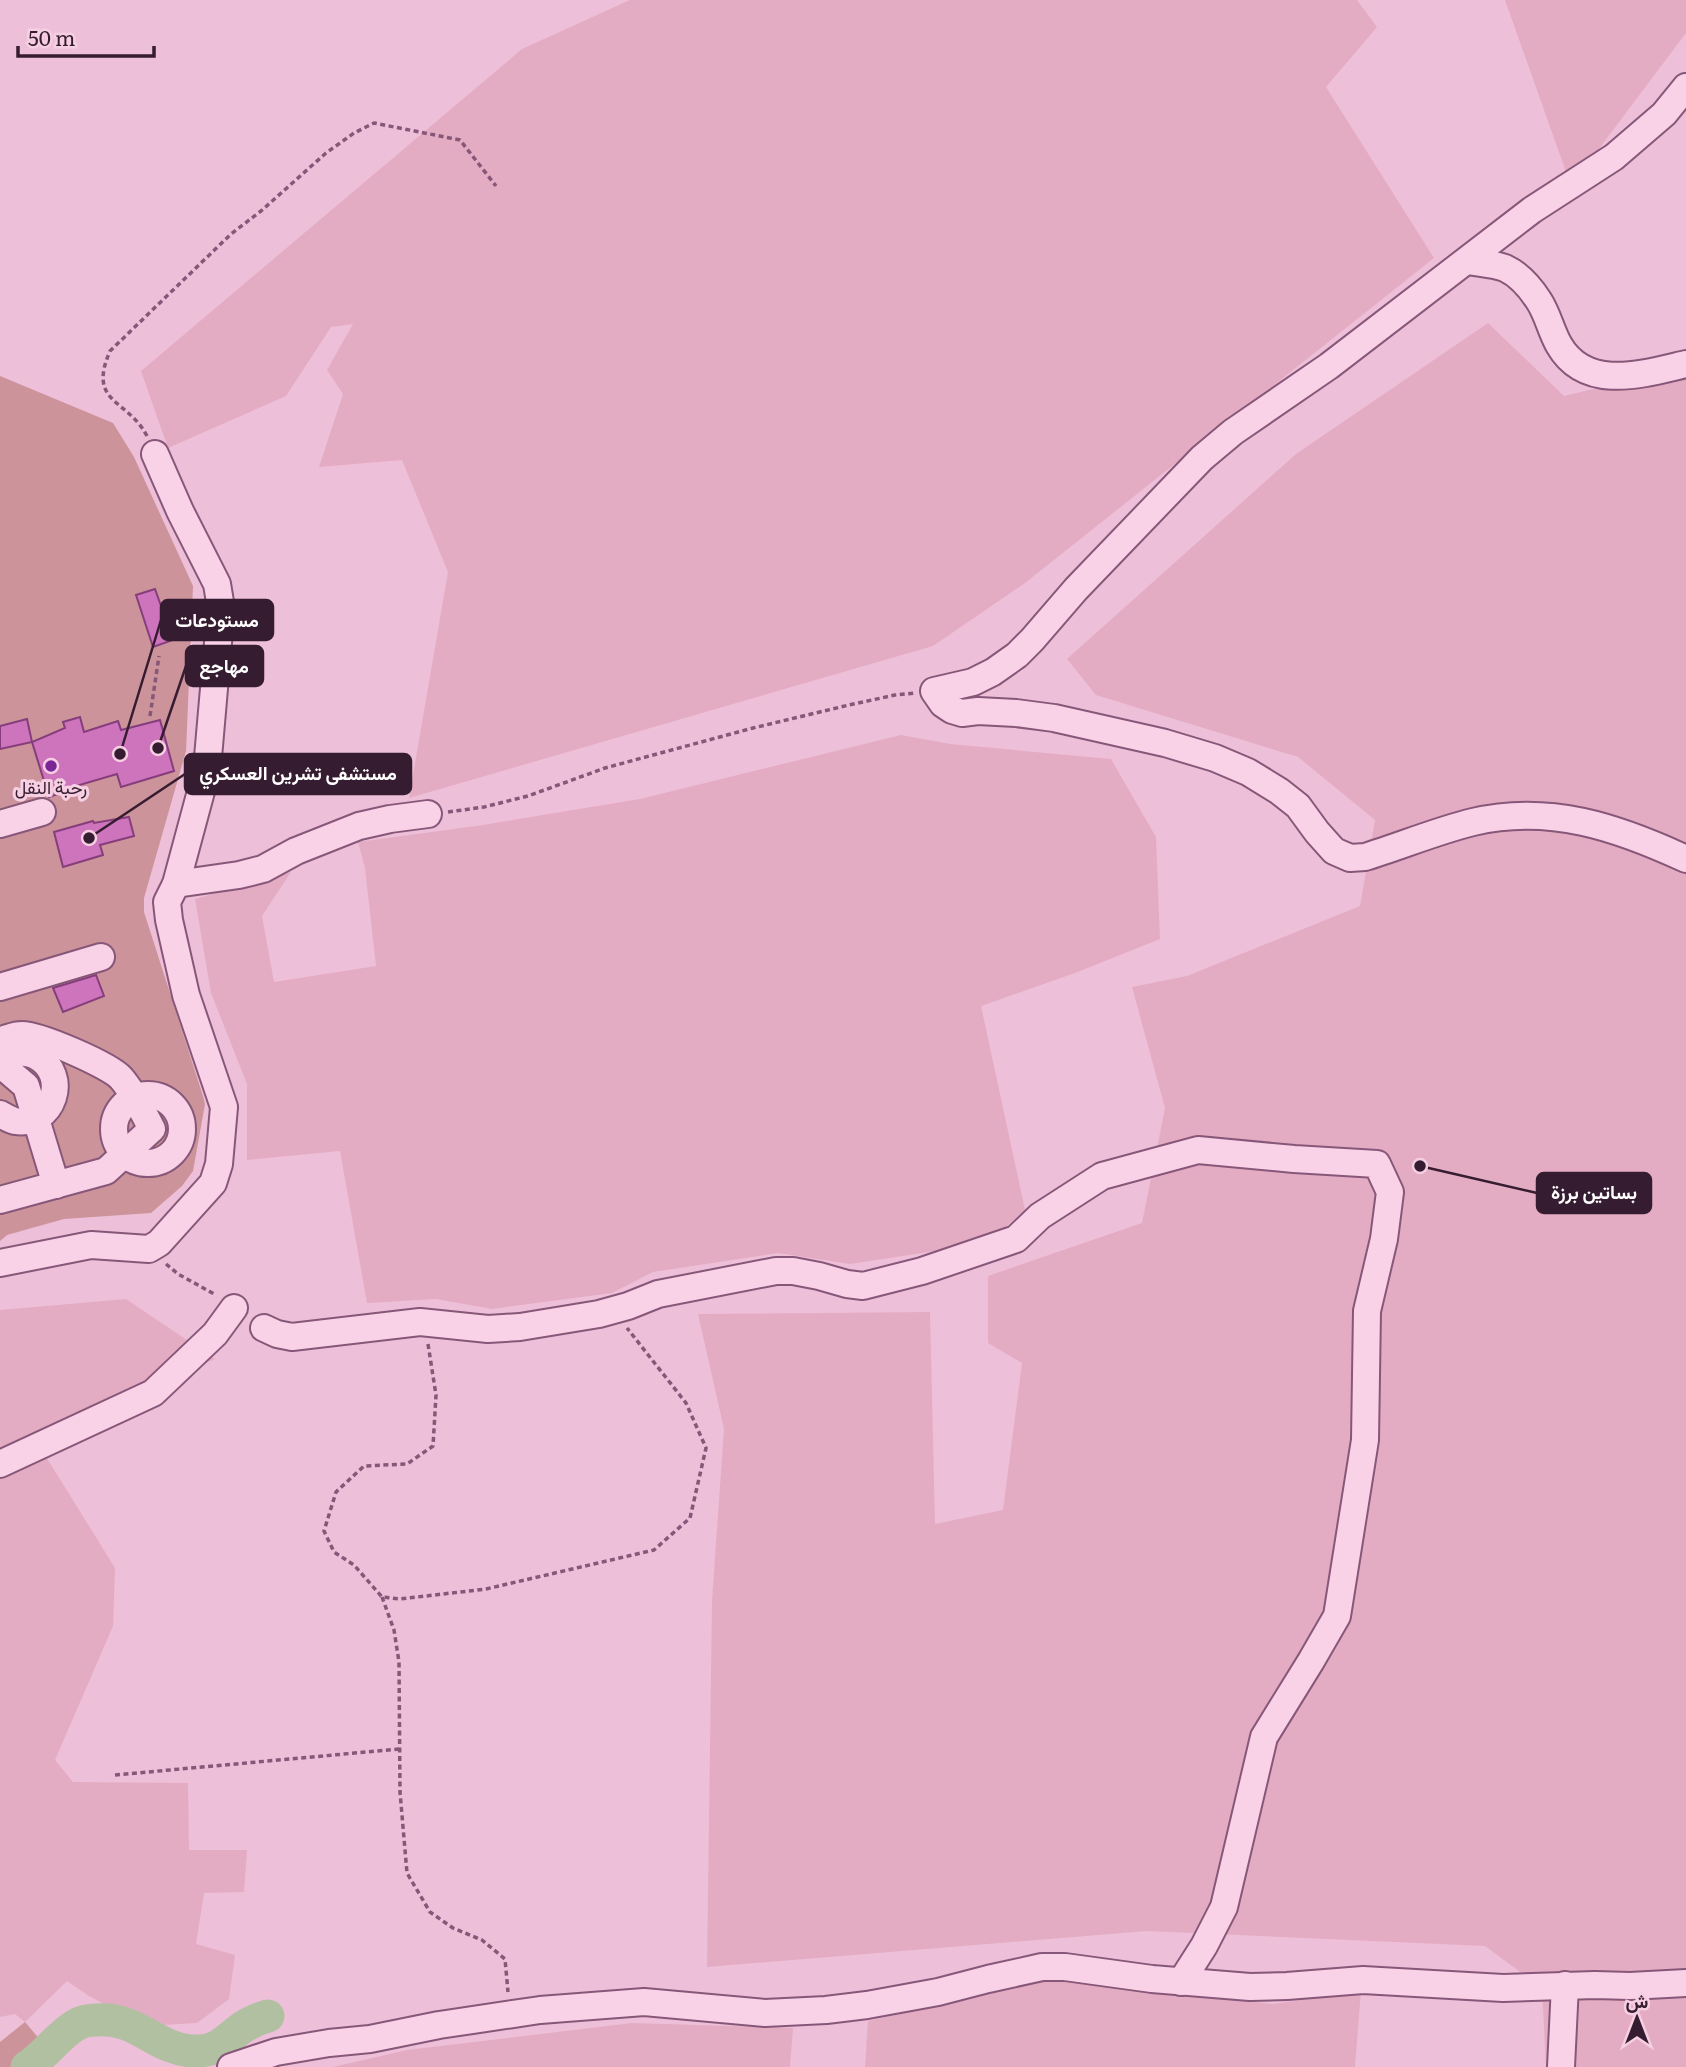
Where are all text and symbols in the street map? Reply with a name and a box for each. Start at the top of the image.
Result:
scale bar [18,14,154,58]
text: 50 m [28,21,75,52]
callout: مستودعات [161,600,273,640]
text: مستودعات [175,605,259,633]
callout: مهاجع [186,646,263,686]
text: مهاجع [199,651,249,680]
callout: مستشفى تشرين العسكري [185,754,411,794]
marker: رحبة النقل [43,758,59,774]
text: مستشفى تشرين العسكري [199,758,397,790]
place label: رحبة النقل [15,773,87,800]
callout: بساتين برزة [1537,1173,1651,1213]
text: بساتين برزة [1551,1177,1637,1205]
north arrow [1602,1983,1672,2053]
text: ش [1626,1986,1649,2014]

